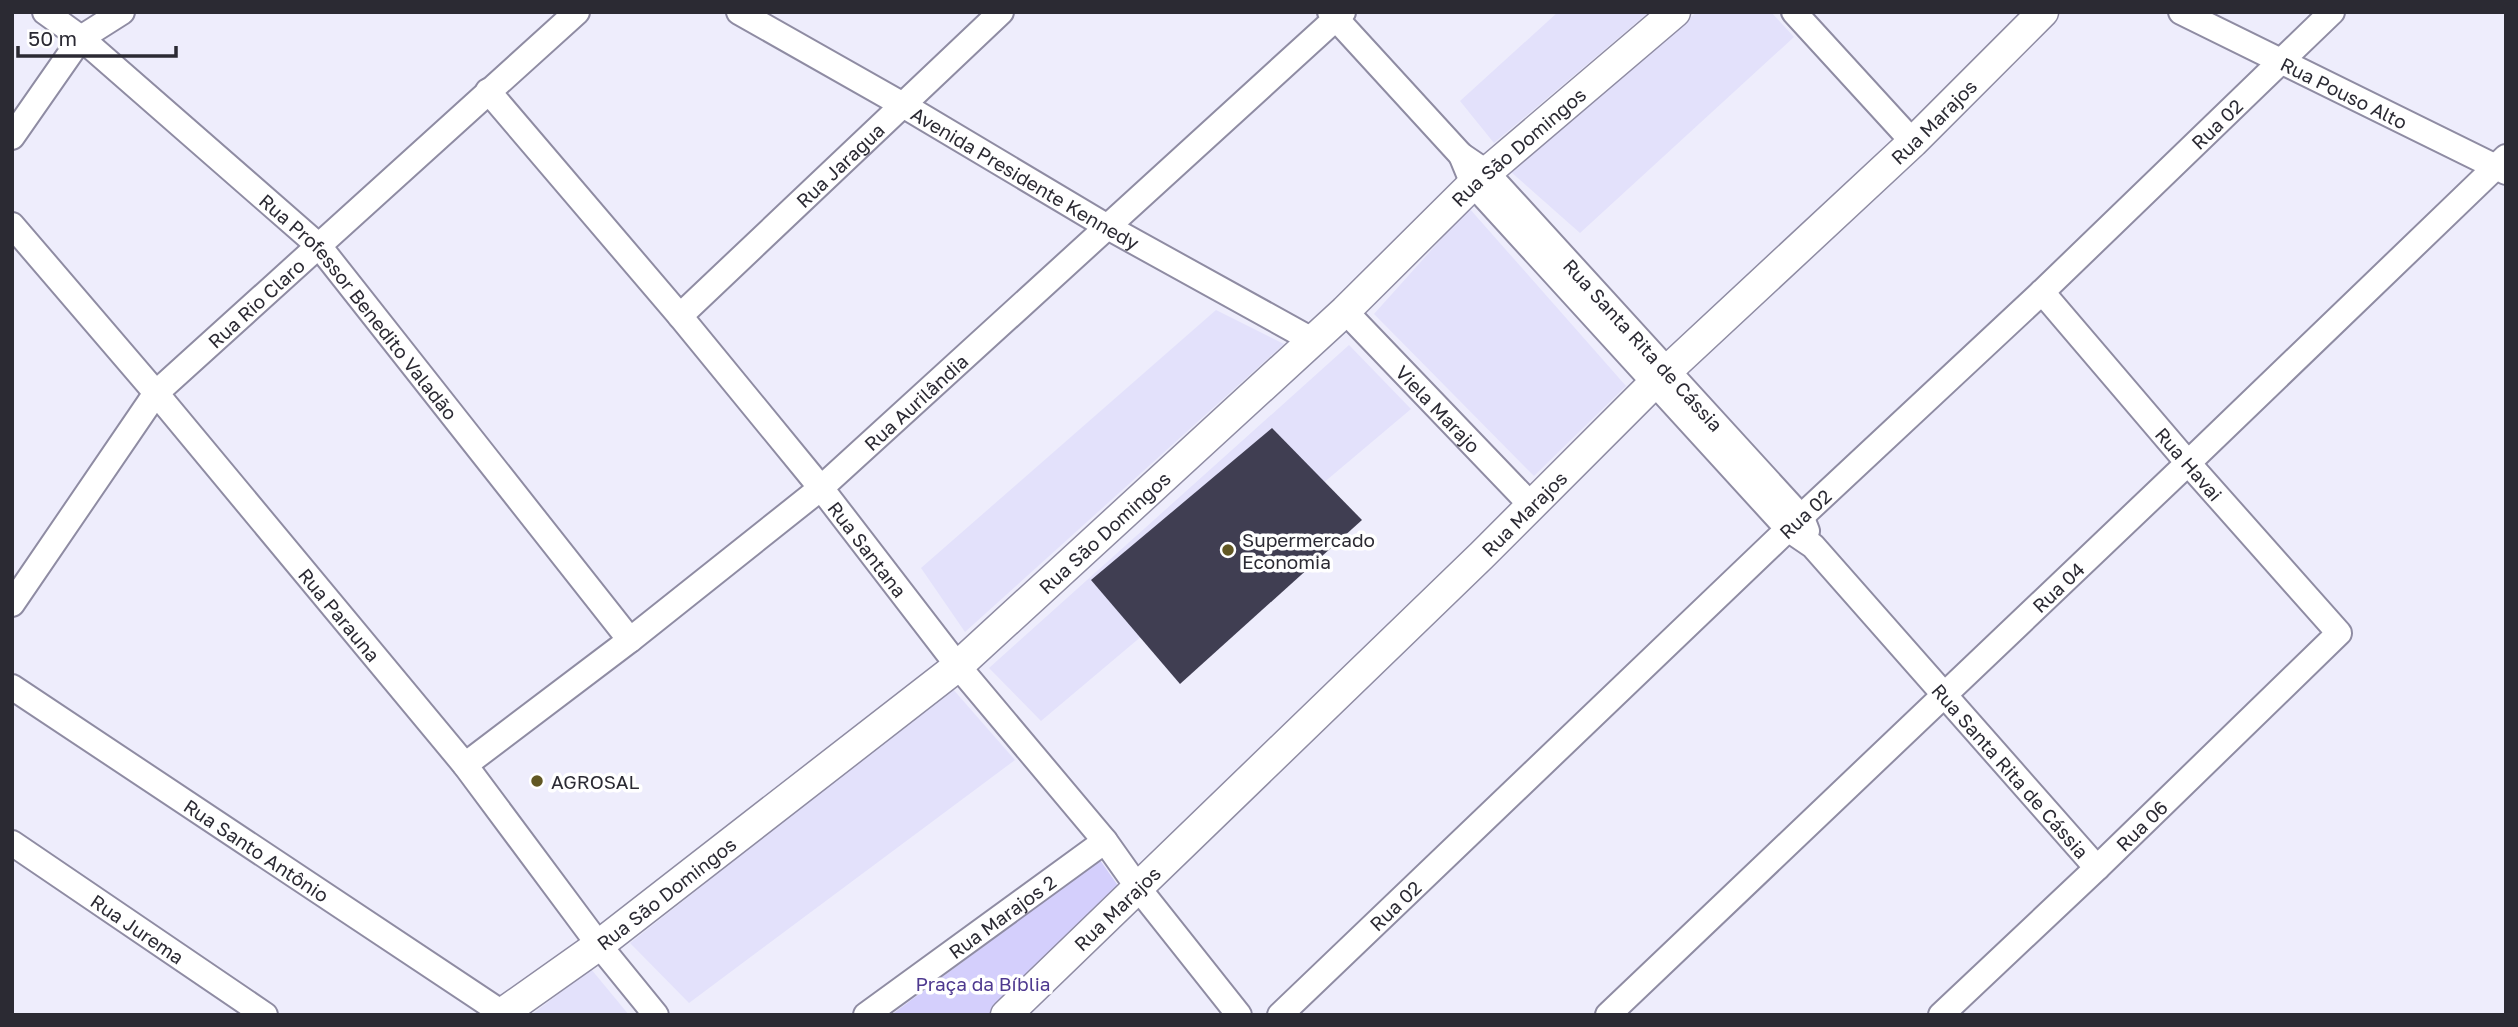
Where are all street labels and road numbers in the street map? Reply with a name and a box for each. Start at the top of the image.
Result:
street label: Rua Pouso Alto [2277,52,2411,133]
street label: Rua Marajos [1886,74,1981,169]
street label: Rua São Domingos [1446,82,1590,211]
street label: Rua 02 [2186,94,2247,153]
street label: Avenida Presidente Kennedy [907,101,1144,254]
street label: Rua Jaragua [791,118,889,212]
street label: Rua Professor Benedito Valadão [255,188,463,424]
street label: Rua Rio Claro [203,253,309,352]
street label: Rua Santa Rita de Cássia [1559,254,1728,436]
street label: Rua Aurilândia [859,349,972,455]
street label: Viela Marajo [1391,360,1486,457]
street label: Rua Havai [2151,422,2227,506]
street label: Rua São Domingos [1034,466,1174,598]
street label: Rua Marajos [1476,466,1571,561]
street label: Rua 02 [1774,484,1835,543]
street label: Rua Santana [824,496,912,601]
street label: Rua 04 [2027,557,2089,617]
street label: Rua Parauna [294,563,385,666]
street label: Rua Santa Rita de Cássia [1928,678,2094,863]
street label: Rua Santo Antônio [180,793,334,906]
street label: Rua 06 [2111,795,2172,855]
street label: Rua São Domingos [592,832,740,954]
street label: Rua Marajos [1069,861,1165,955]
street label: Rua Marajos 2 [944,869,1060,963]
street label: Rua 02 [1364,875,1425,935]
street label: Rua Jurema [87,889,189,968]

